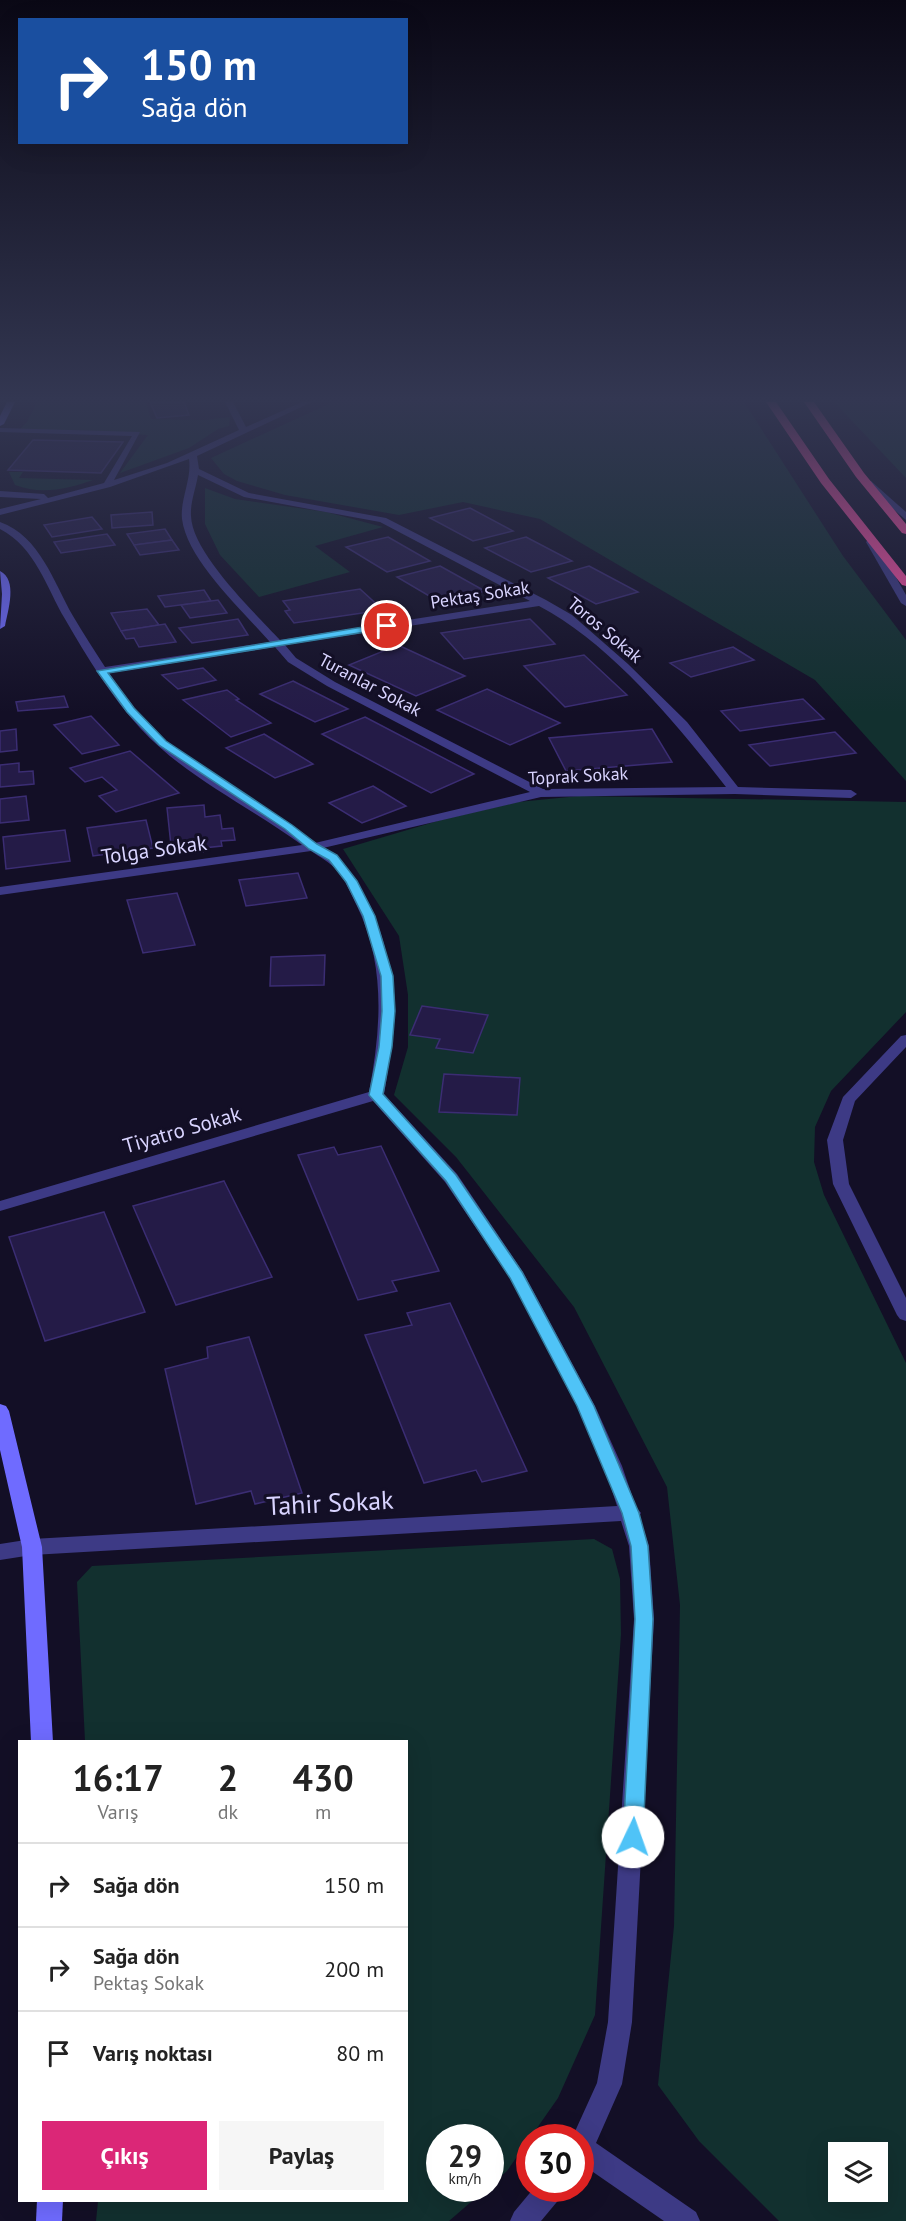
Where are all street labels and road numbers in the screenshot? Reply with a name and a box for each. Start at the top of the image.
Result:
street label: Pektaş Sokak [429,575,531,614]
street label: Toros Sokak [563,592,648,668]
street label: Turanlar Sokak [315,648,426,721]
street label: Toprak Sokak [527,761,629,790]
street label: Tolga Sokak [99,829,209,870]
street label: Tiyatro Sokak [120,1100,244,1159]
street label: Tahir Sokak [266,1483,395,1522]

